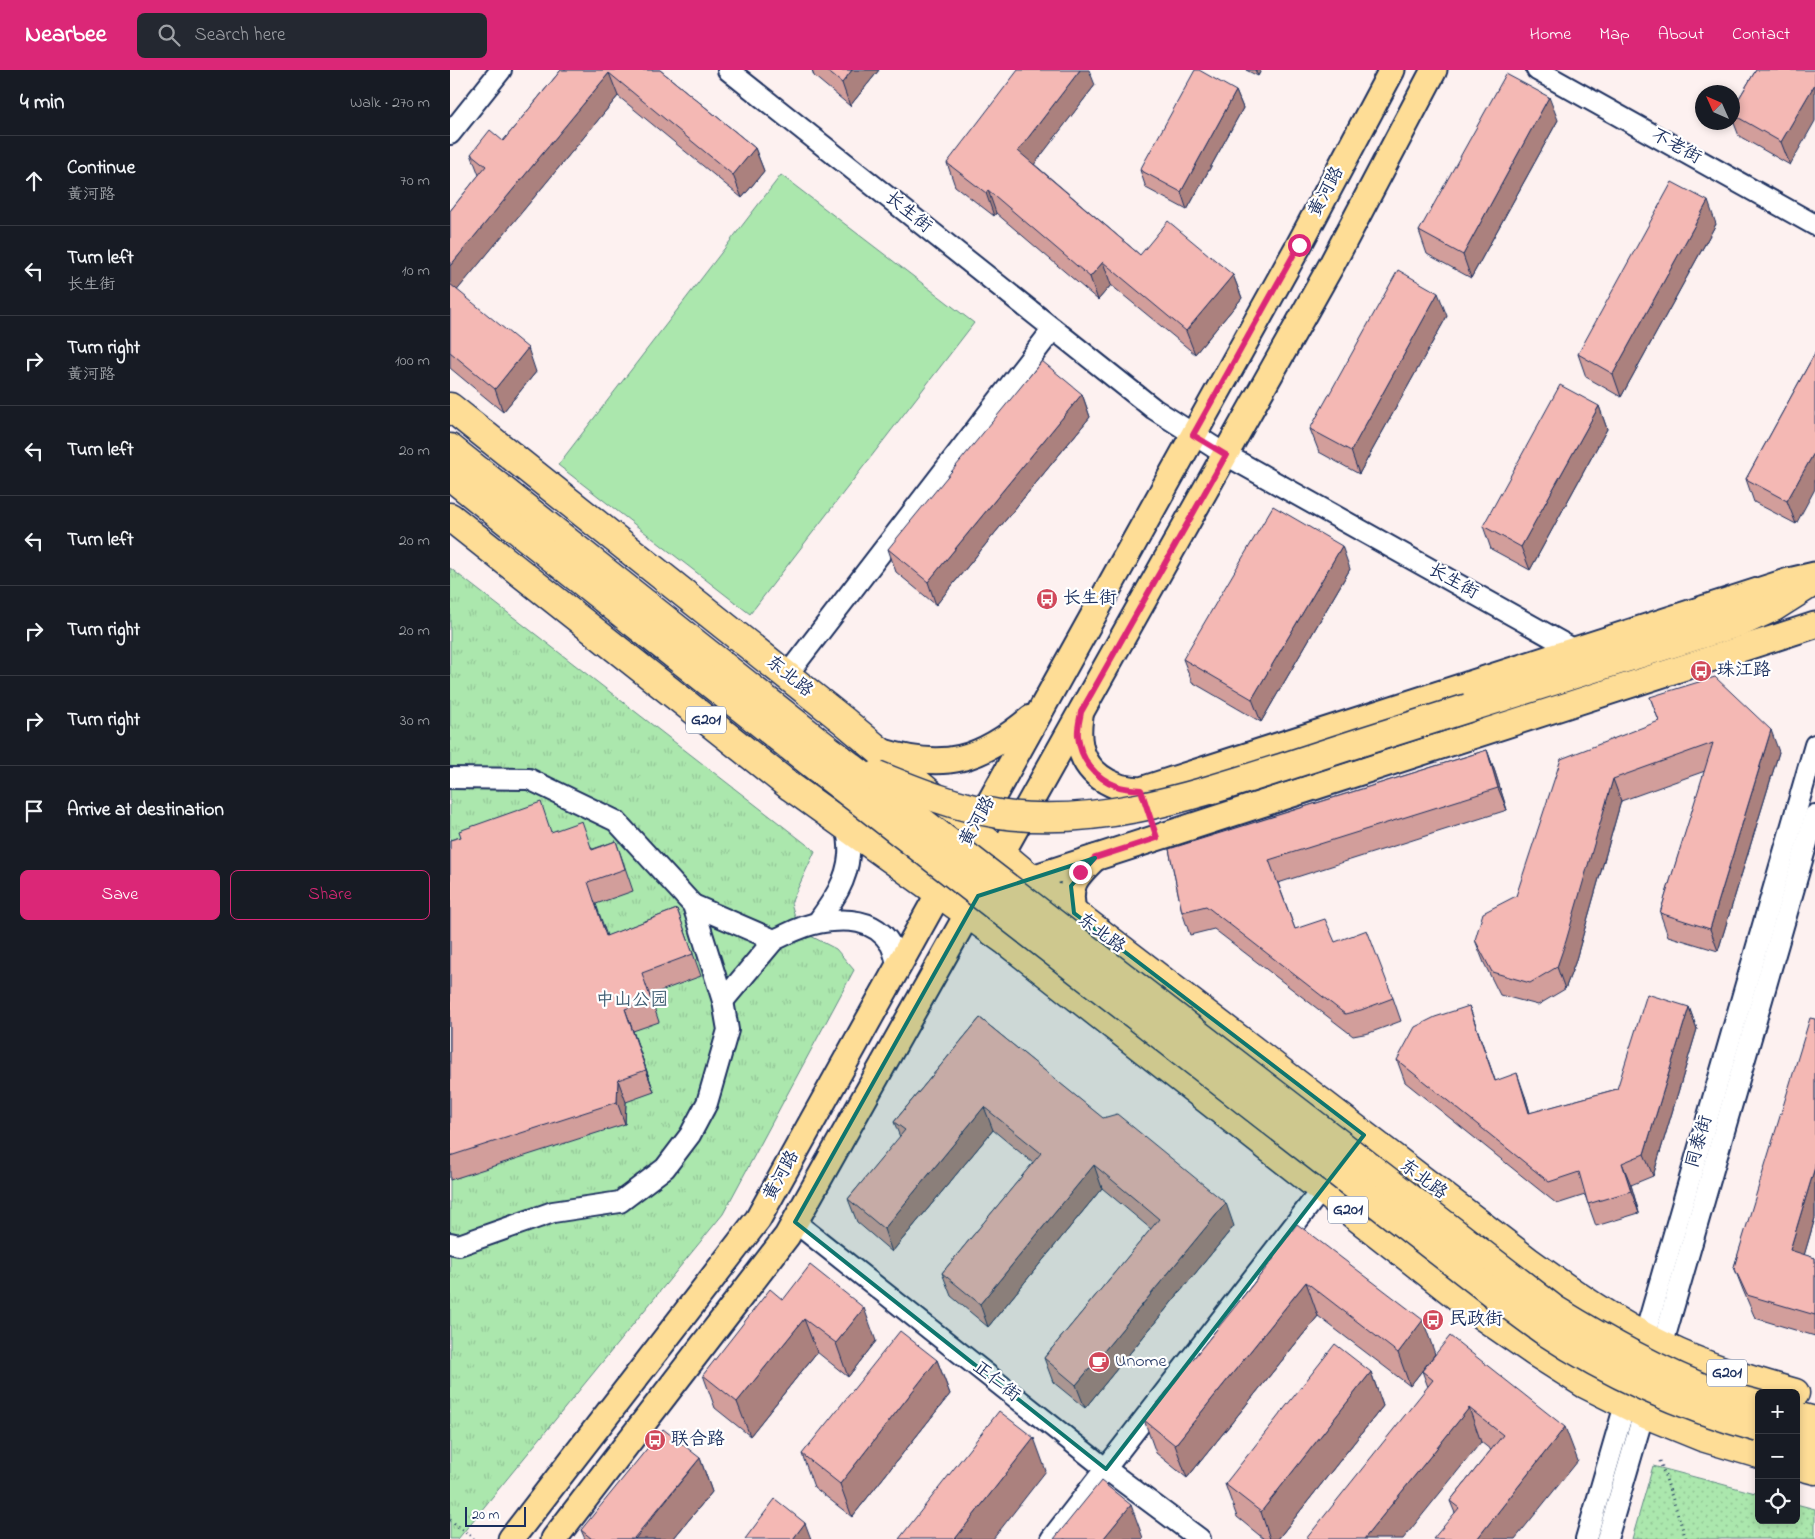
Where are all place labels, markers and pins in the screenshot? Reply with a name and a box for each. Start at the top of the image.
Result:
place label: 长生街 [1063,586,1117,612]
bus stop icon: 长生街 [1035,587,1059,611]
place label: 珠江路 [1717,658,1771,684]
bus stop icon: 珠江路 [1689,659,1713,683]
place label: 民政街 [1449,1307,1503,1333]
bus stop icon: 民政街 [1421,1308,1445,1332]
place label: Unome [1115,1349,1168,1375]
cafe icon: Unome [1087,1350,1111,1374]
place label: 联合路 [671,1427,725,1453]
bus stop icon: 联合路 [643,1428,667,1452]

